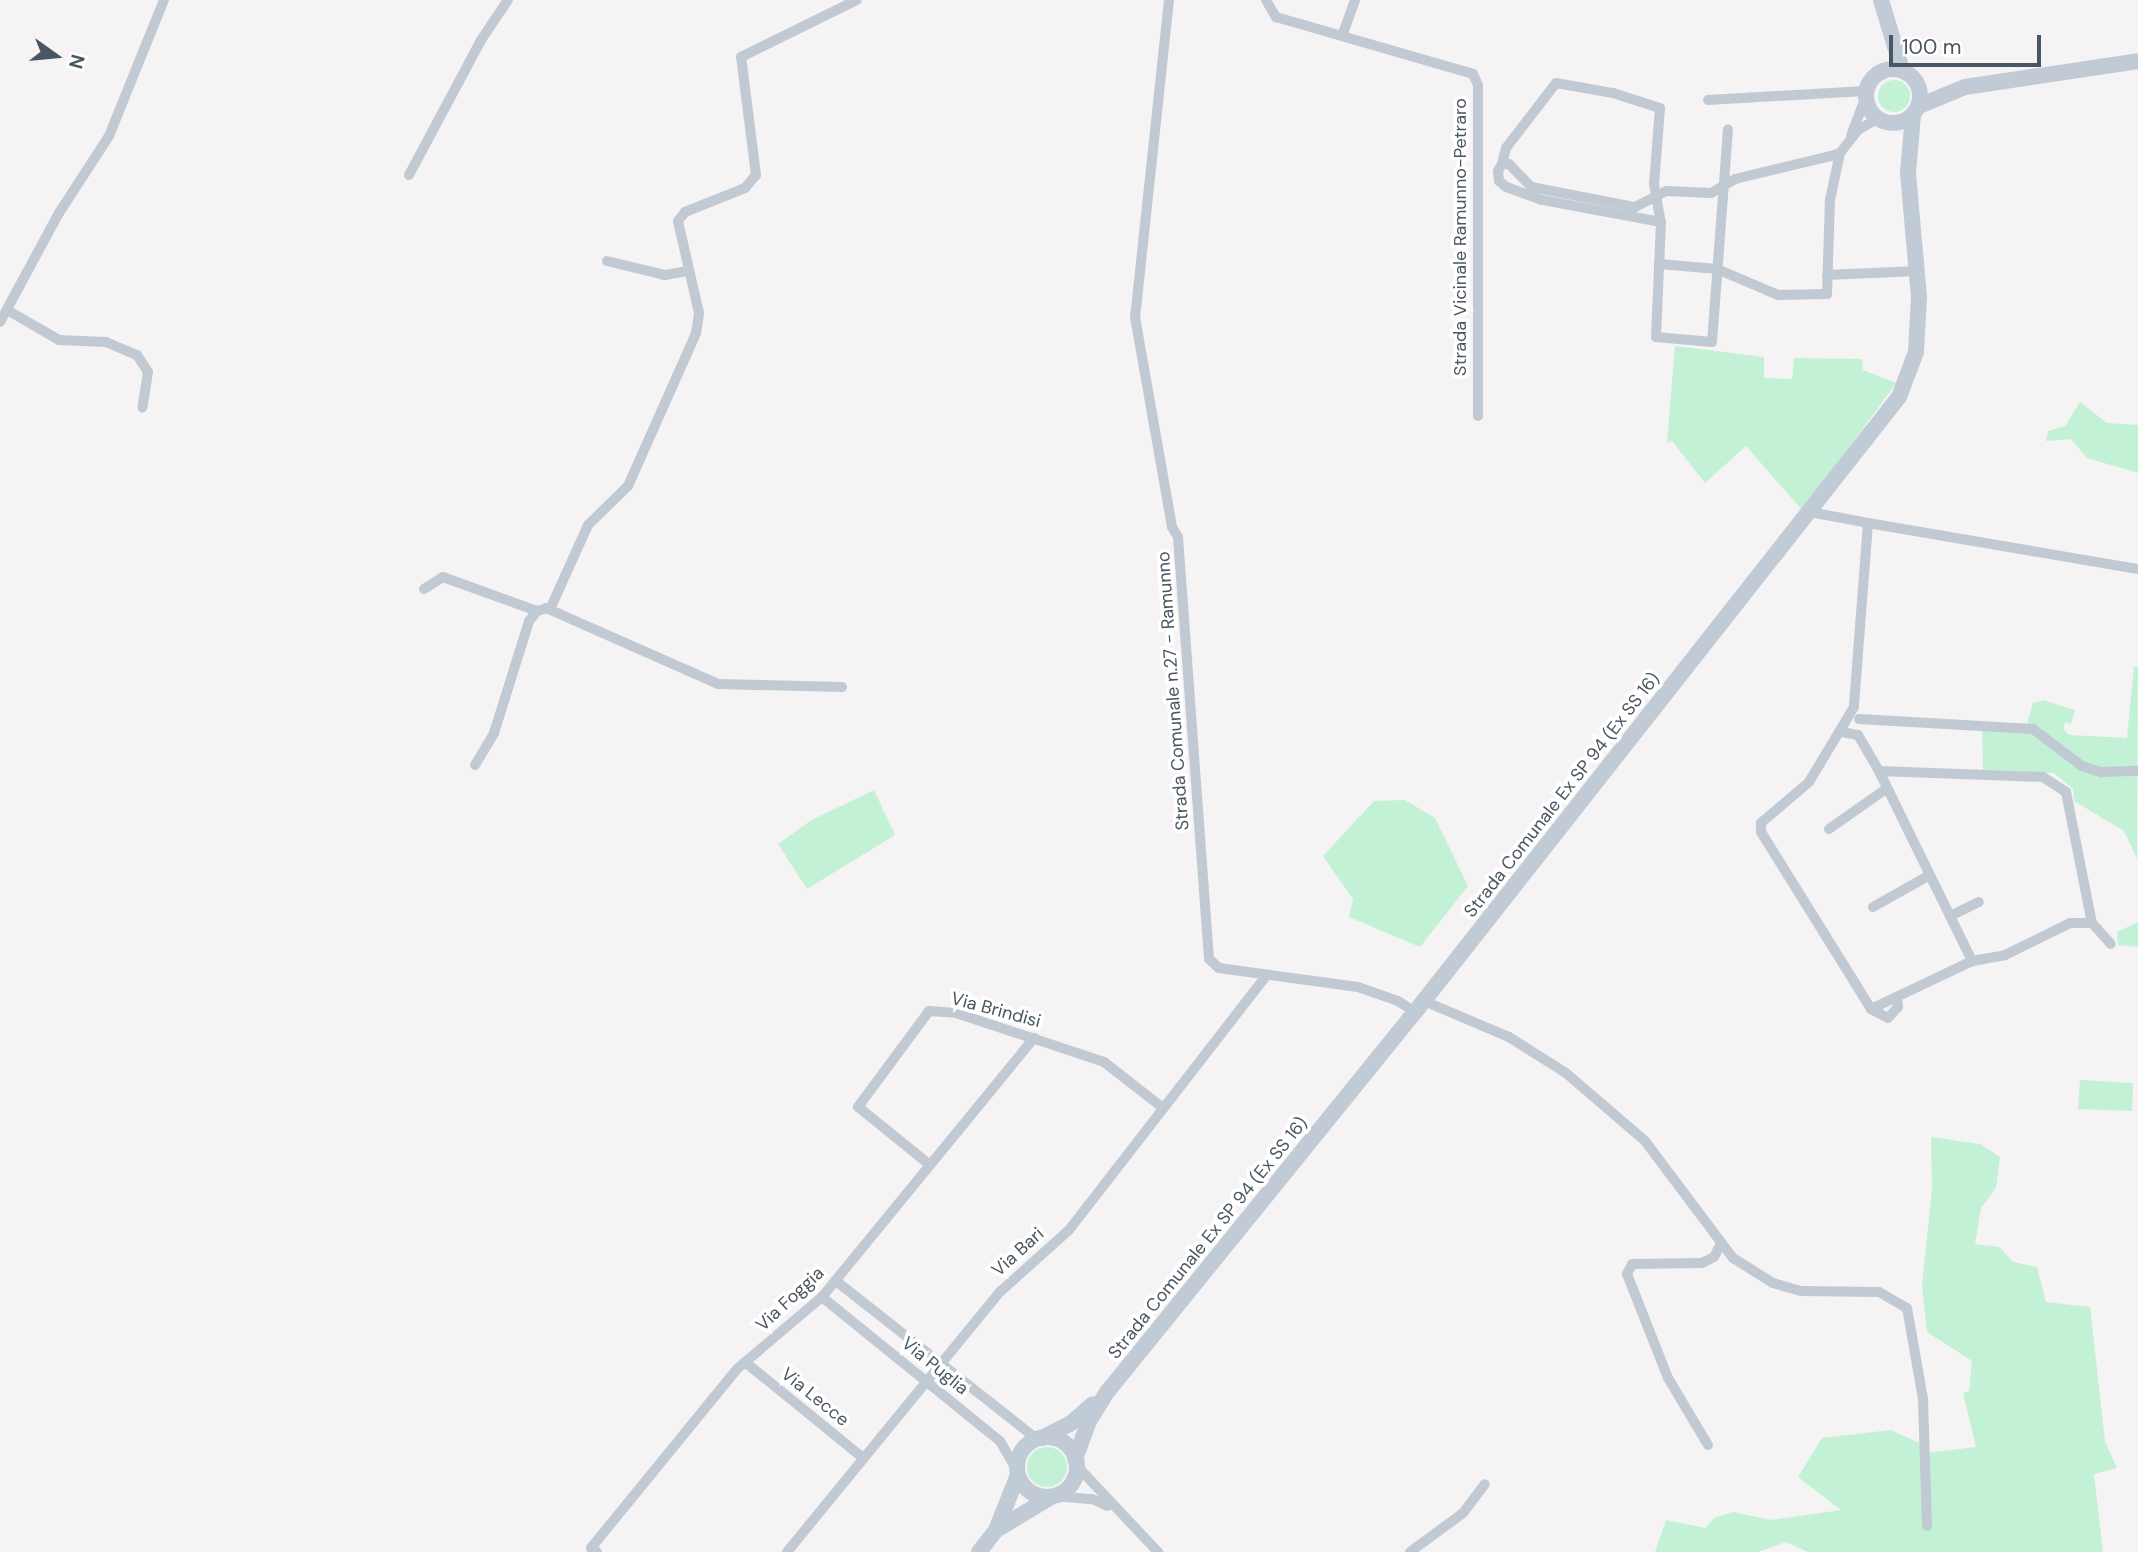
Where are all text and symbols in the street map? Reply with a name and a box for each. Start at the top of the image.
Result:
north arrow [21,21,91,91]
scale bar [1893,21,2045,65]
text: 100 m [1902,33,1962,61]
text: N [63,52,91,71]
street label: Strada Vicinale Ramunno-Petraro [1449,98,1471,376]
street label: Strada Comunale n.27 - Ramunno [1152,551,1194,831]
street label: Strada Comunale Ex SP 94 (Ex SS 16) [1460,668,1664,922]
street label: Via Brindisi [949,988,1043,1032]
street label: Strada Comunale Ex SP 94 (Ex SS 16) [1104,1113,1312,1363]
street label: Via Bari [988,1223,1048,1281]
street label: Via Foggia [752,1262,828,1336]
street label: Via Puglia [897,1332,973,1400]
street label: Via Lecce [777,1363,853,1431]

